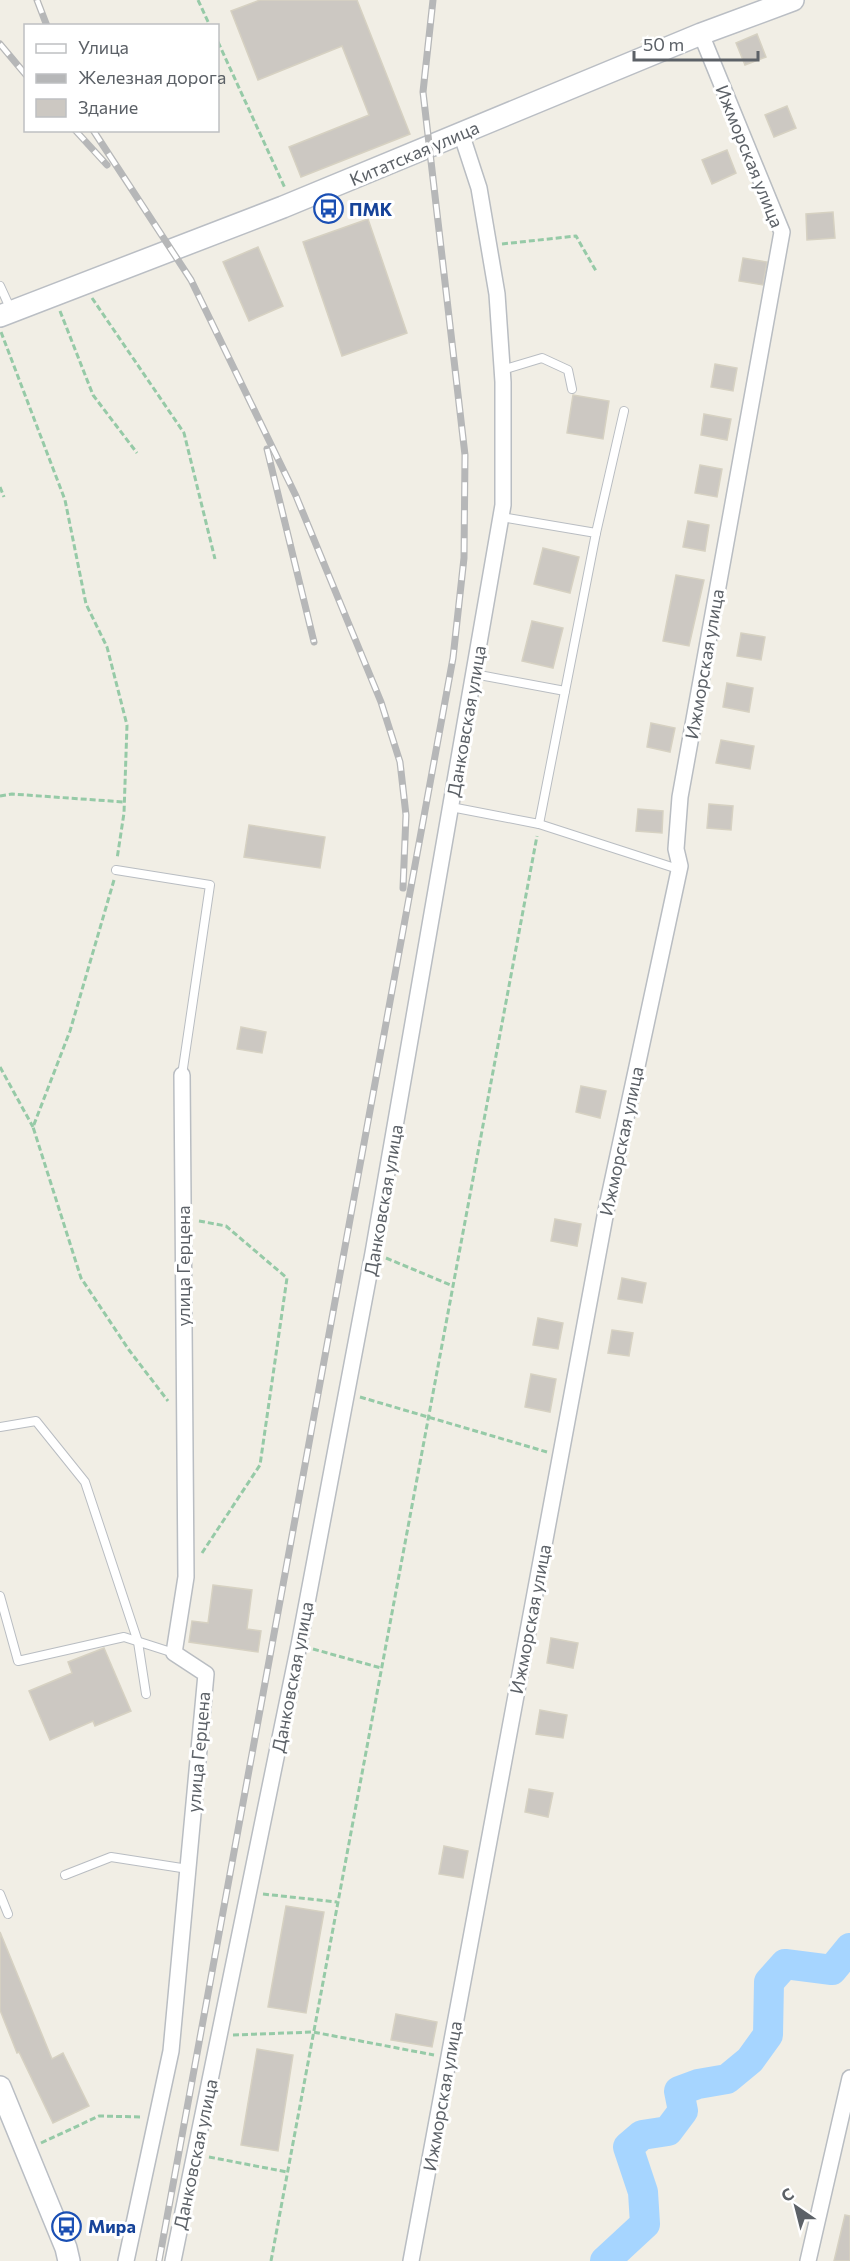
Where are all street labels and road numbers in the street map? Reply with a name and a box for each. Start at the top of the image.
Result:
street label: Ижморская улица [711,81,789,231]
street label: Китатская улица [346,116,482,190]
street label: Ижморская улица [680,587,728,741]
street label: Данковская улица [442,644,490,798]
street label: Ижморская улица [594,1064,648,1218]
street label: Данковская улица [359,1123,407,1277]
street label: улица Герцена [172,1205,194,1327]
street label: Ижморская улица [505,1542,555,1696]
street label: Данковская улица [267,1600,317,1754]
street label: улица Герцена [182,1691,214,1813]
street label: Ижморская улица [418,2019,466,2173]
street label: Данковская улица [168,2077,222,2231]

